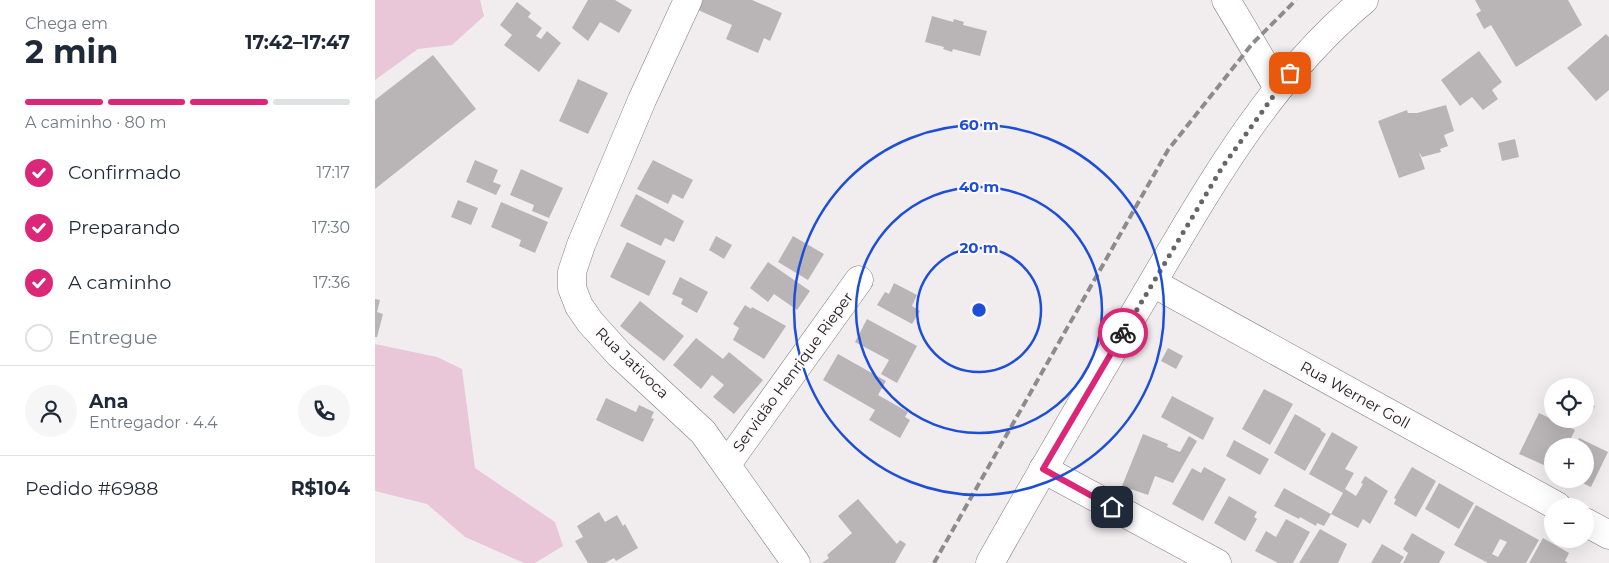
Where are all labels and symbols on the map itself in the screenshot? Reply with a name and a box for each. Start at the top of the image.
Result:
pin [1269,52,1311,94]
text: 60 m [959,115,999,134]
text: 40 m [959,177,999,196]
text: 20 m [959,238,999,257]
street label: Servidão Henrique Rieper [728,288,857,455]
centre of rings [970,301,988,319]
courier [1098,308,1148,358]
street label: Rua Jativoca [592,323,673,402]
street label: Rua Werner Goll [1297,357,1414,433]
pin [1091,486,1133,528]

